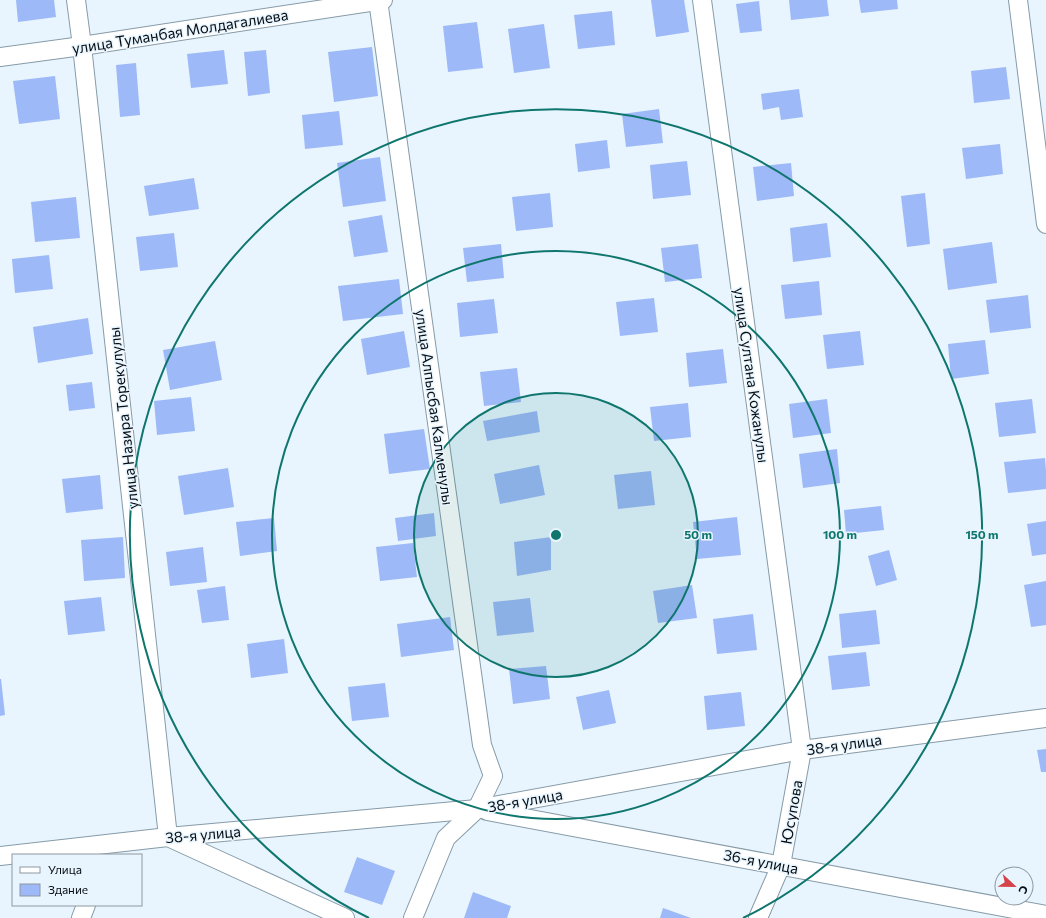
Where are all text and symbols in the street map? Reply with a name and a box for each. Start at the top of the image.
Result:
street label: улица Туманбая Молдагалиева [71,5,289,57]
street label: улица Султана Кожанулы [731,286,773,464]
street label: улица Алпысбая Калменулы [412,308,458,506]
street label: улица Назира Торекулулы [104,326,142,510]
text: 50 m [684,527,712,541]
text: 100 m [823,527,857,541]
text: 150 m [965,527,999,541]
centre of rings [549,528,563,542]
street label: 38-я улица [805,730,883,758]
street label: Юсупова [777,779,805,845]
street label: 38-я улица [486,785,564,815]
street label: 38-я улица [164,822,242,846]
street label: 36-я улица [722,845,800,877]
legend [12,854,142,906]
text: Улица [48,862,82,876]
north arrow [994,866,1034,906]
text: Здание [48,882,88,896]
text: С [1016,884,1031,896]

